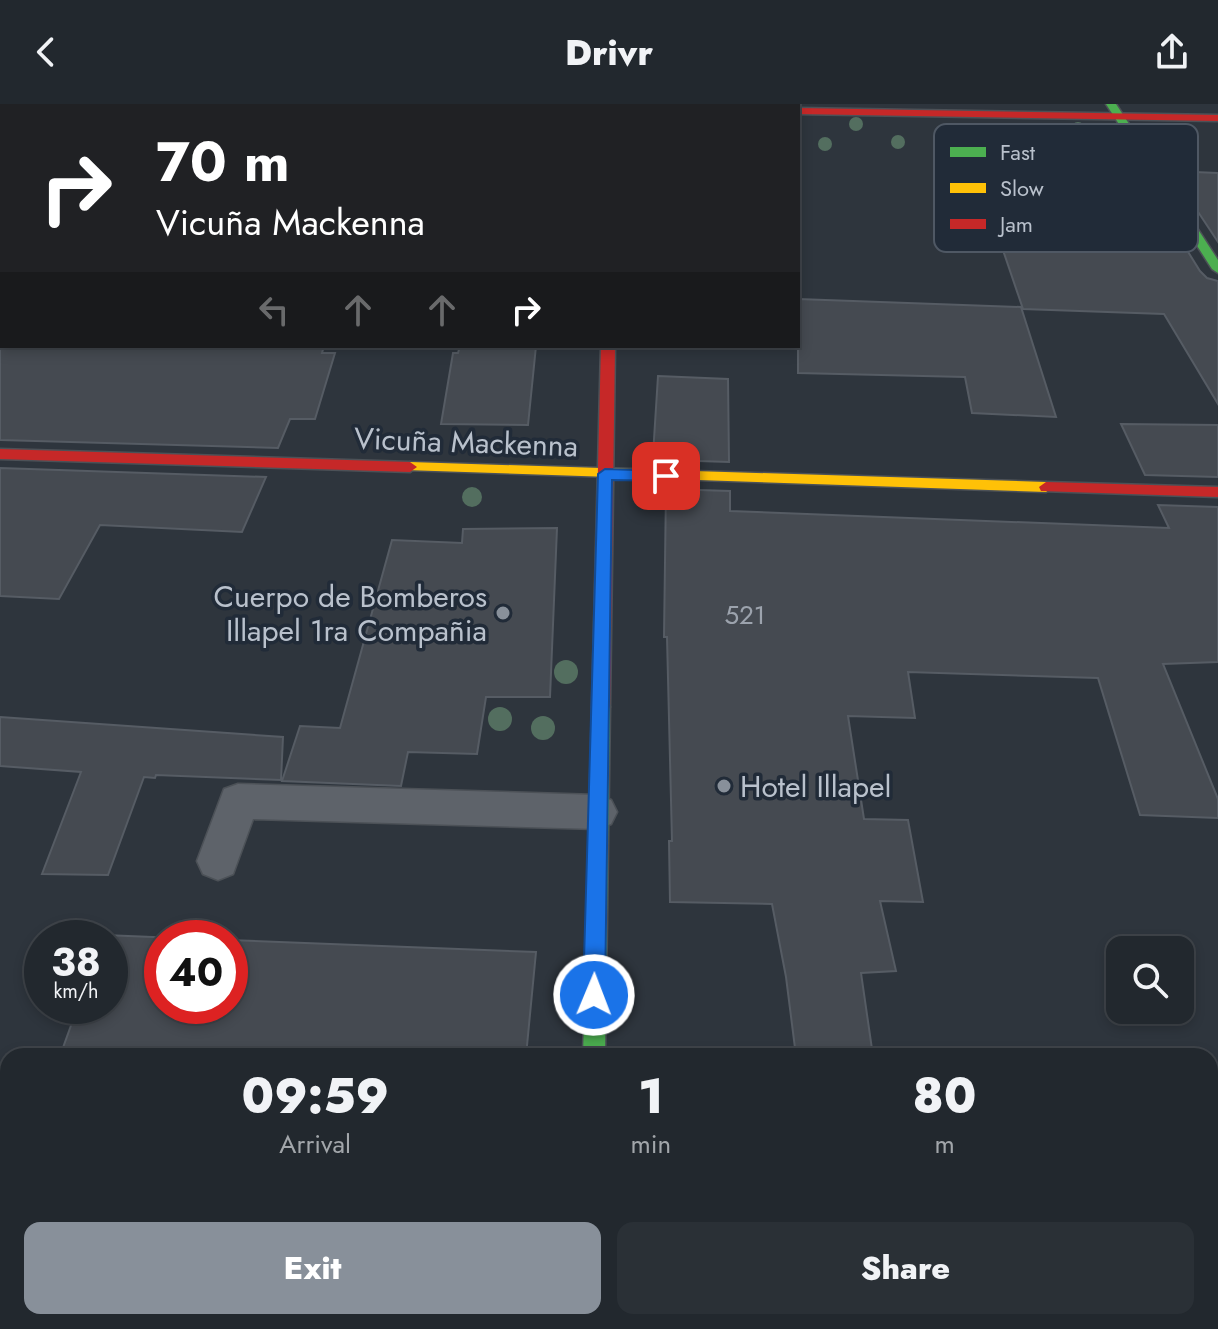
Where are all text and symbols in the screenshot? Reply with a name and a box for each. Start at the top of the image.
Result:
text: Drivr [565,26,653,78]
icon: back [24,30,68,74]
icon: share [1150,30,1194,74]
text: 70 m [156,121,290,202]
legend [934,124,1198,252]
icon: right [24,136,128,240]
text: Fast [1000,136,1036,168]
text: Slow [1000,172,1044,204]
text: Vicuña Mackenna [156,196,425,248]
text: Jam [997,208,1033,240]
icon: left [252,288,296,332]
icon: ahead [336,288,380,332]
icon: ahead [420,288,464,332]
icon: right [504,288,548,332]
street label: Vicuña Mackenna [353,417,579,467]
pin [632,442,700,510]
icon: arrive [644,454,688,498]
place label: Cuerpo de Bomberos Illapel 1ra Compañia [214,575,487,652]
house number: 521 [724,596,766,634]
marker: Cuerpo de Bomberos Illapel 1ra Compañia [494,604,512,622]
place label: Hotel Illapel [740,765,891,808]
marker: Hotel Illapel [715,777,733,795]
speed limit sign: 40 [144,920,248,1024]
text: 38 [51,933,101,991]
map controls [1106,936,1194,1024]
button: search [1106,936,1194,1024]
position arrow [552,953,636,1037]
text: km/h [53,977,99,1006]
text: 09:59 [241,1062,389,1131]
text: 1 [638,1062,663,1131]
text: 80 [913,1062,977,1131]
text: Arrival [279,1125,351,1163]
text: min [630,1125,671,1163]
text: m [934,1125,955,1163]
button: Exit [24,1222,601,1314]
button: Share [617,1222,1194,1314]

